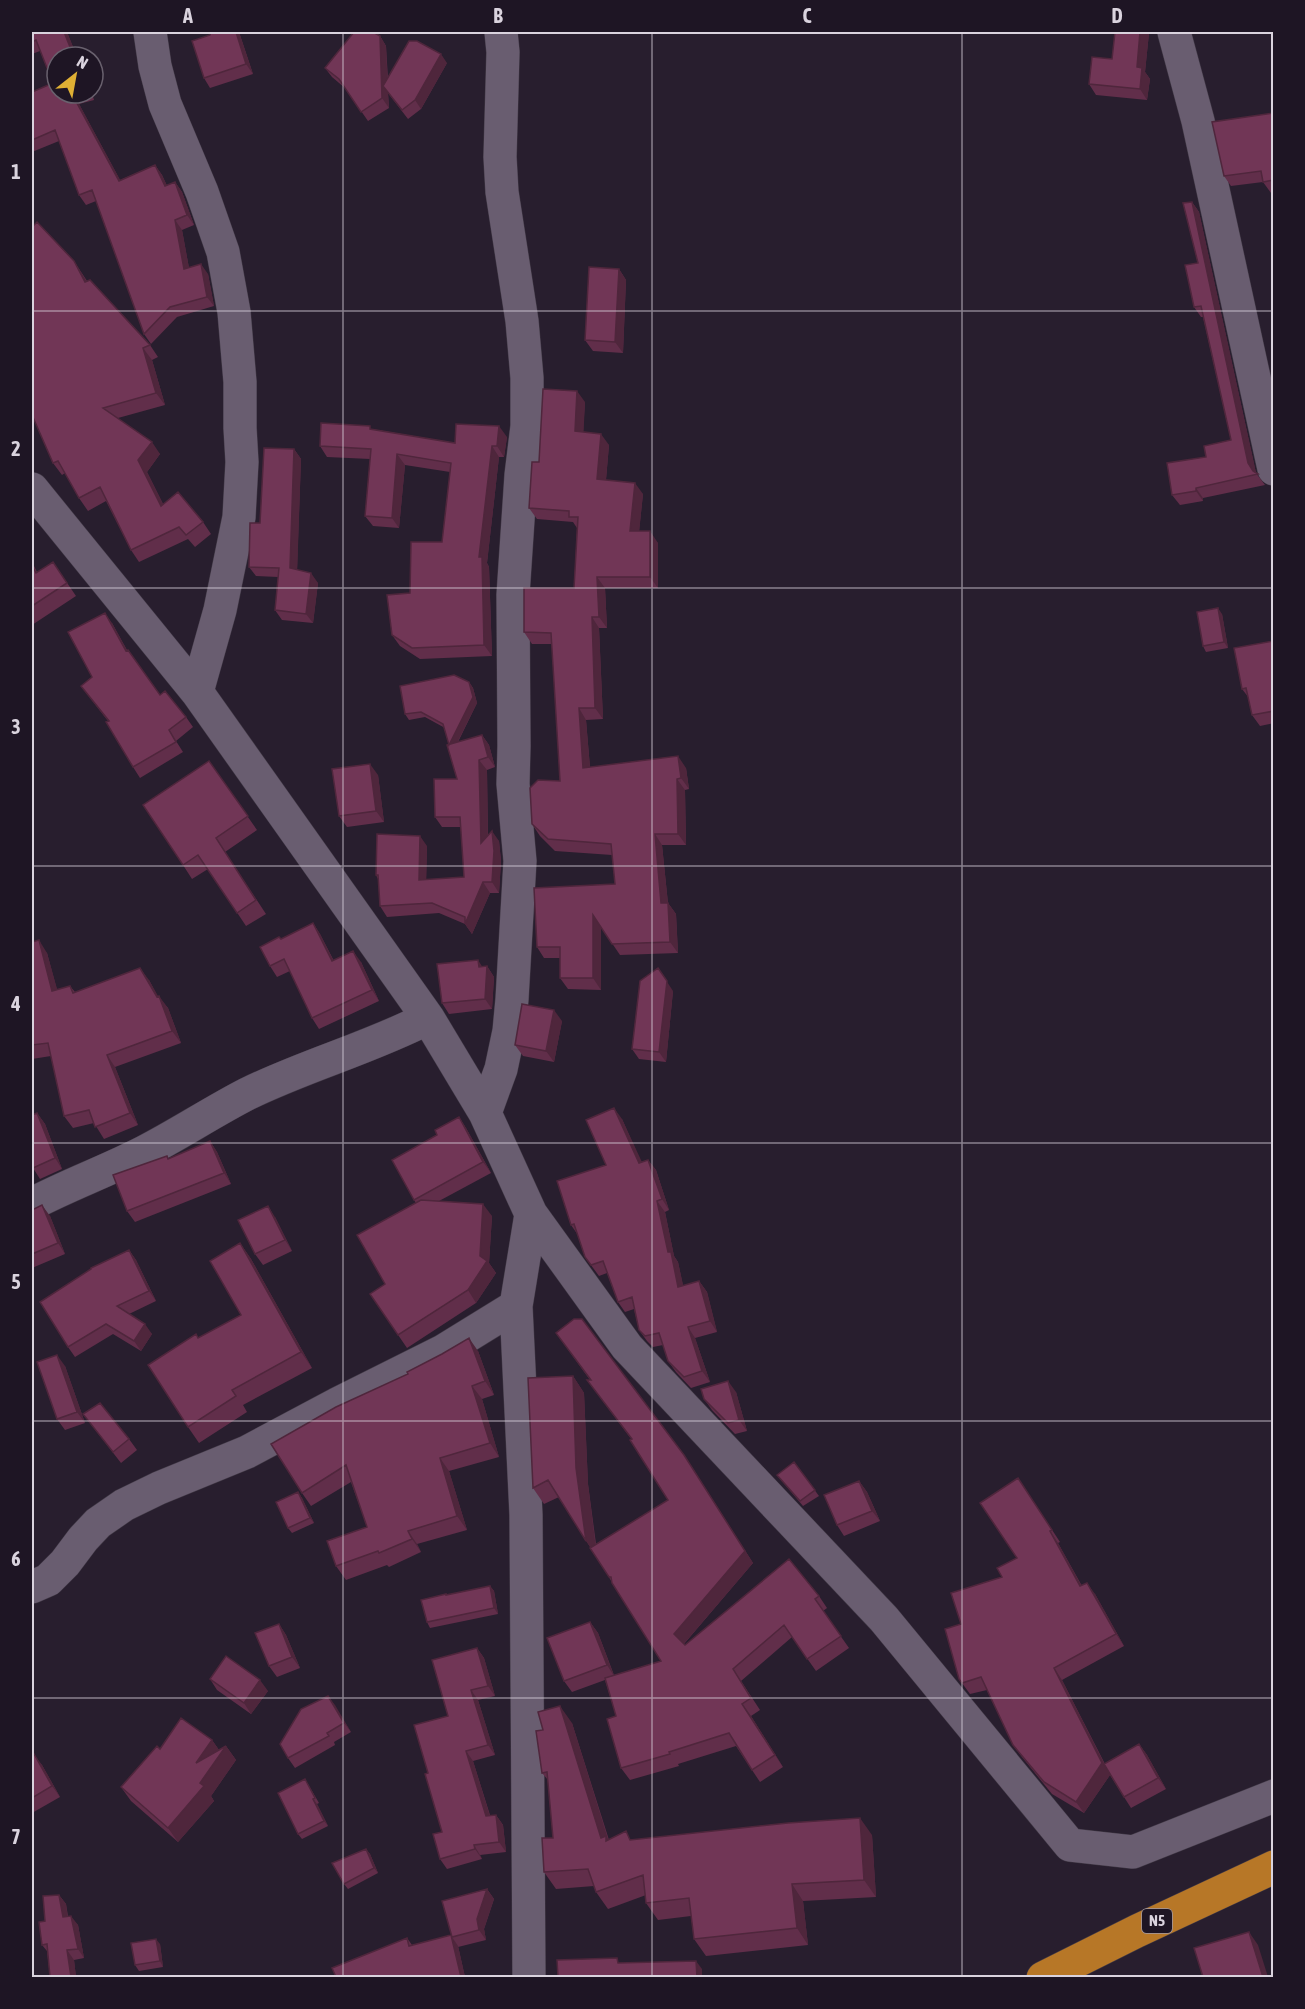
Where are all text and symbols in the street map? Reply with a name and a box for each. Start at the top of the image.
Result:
text: A [182,4,193,27]
text: B [493,4,503,27]
text: C [803,4,812,27]
text: D [1111,4,1123,27]
north arrow [45,45,105,105]
text: N [74,52,91,72]
text: 1 [11,160,21,183]
text: 2 [11,437,21,460]
text: 3 [11,715,21,738]
text: 4 [10,992,21,1015]
text: 5 [11,1270,21,1293]
text: 6 [11,1547,21,1570]
text: 7 [11,1825,21,1848]
road number: N5 [1142,1909,1172,1933]

